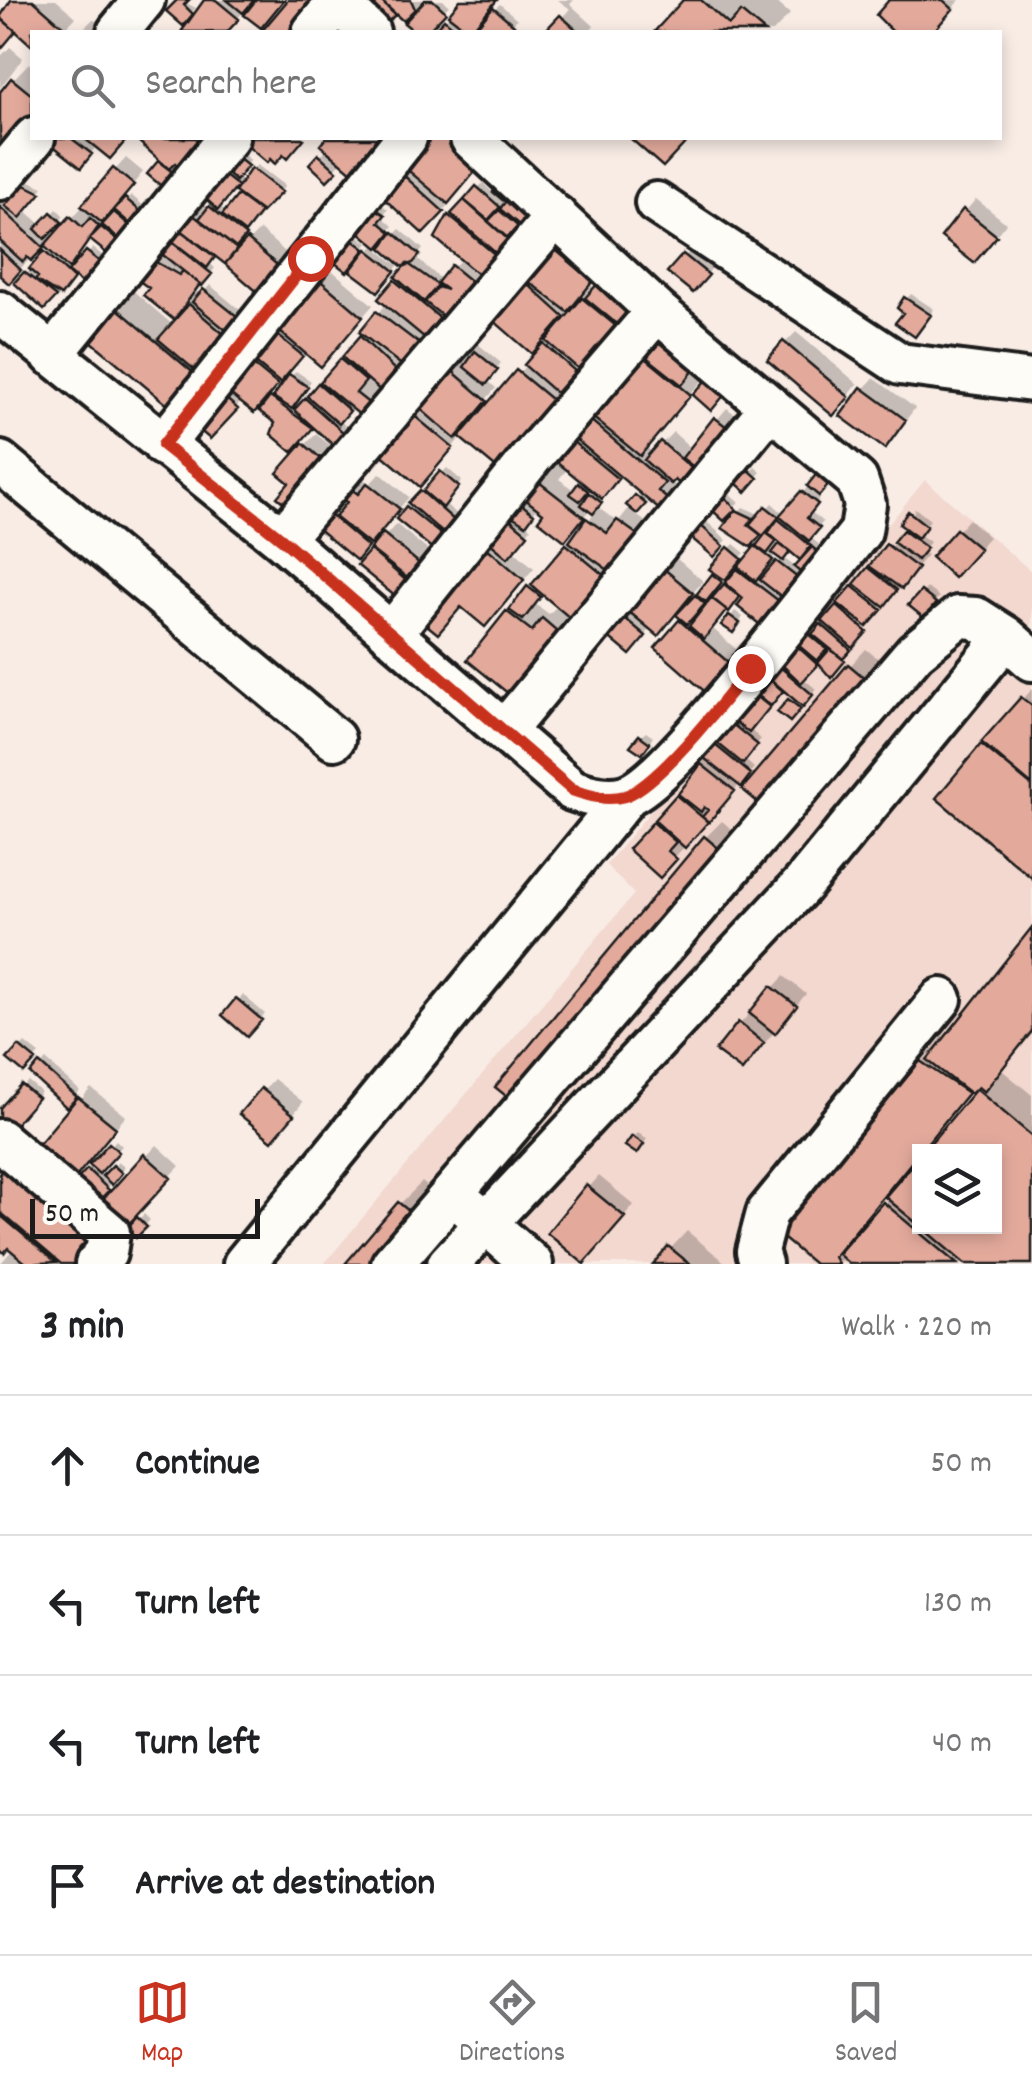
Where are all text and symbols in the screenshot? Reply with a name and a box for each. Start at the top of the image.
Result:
search box [30,30,1002,140]
icon: search [65,58,120,113]
text: Search here [145,58,317,113]
route start [288,236,334,282]
route end [728,646,774,692]
map controls [912,1144,1002,1234]
button: layers [912,1144,1002,1234]
scale bar [30,1194,260,1238]
text: 50 m [45,1196,99,1236]
text: 3 min [40,1299,124,1359]
text: Walk · 220 m [841,1306,992,1352]
icon: ahead [40,1438,95,1493]
text: Continue [135,1438,260,1493]
text: 50 m [930,1442,992,1488]
icon: left [40,1578,95,1633]
text: Turn left [135,1578,260,1633]
text: 130 m [924,1582,992,1628]
icon: left [40,1718,95,1773]
text: Turn left [135,1718,260,1773]
text: 40 m [932,1722,992,1768]
icon: arrive [40,1858,95,1913]
text: Arrive at destination [135,1858,435,1913]
tab: Map [135,1975,190,2075]
tab: Directions [459,1975,565,2075]
tab: Saved [835,1975,897,2075]

